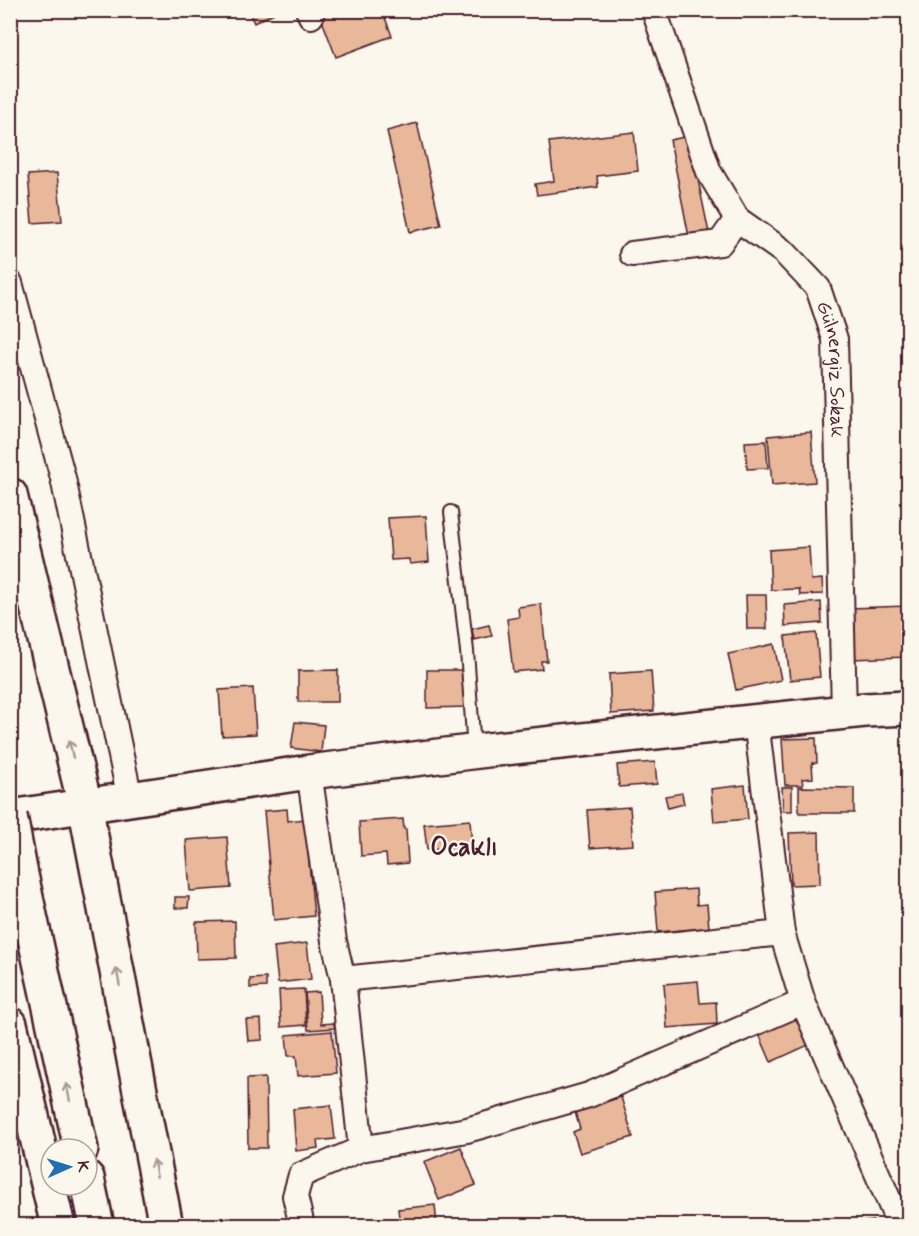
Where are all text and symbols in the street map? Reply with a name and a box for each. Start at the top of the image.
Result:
street label: Gülnergiz Sokak [810,297,851,438]
one-way arrow [65,739,77,758]
district label: Ocaklı [430,831,498,865]
one-way arrow [112,967,123,987]
one-way arrow [62,1083,73,1102]
north arrow [39,1137,99,1197]
one-way arrow [149,1159,160,1178]
text: K [72,1160,93,1173]

